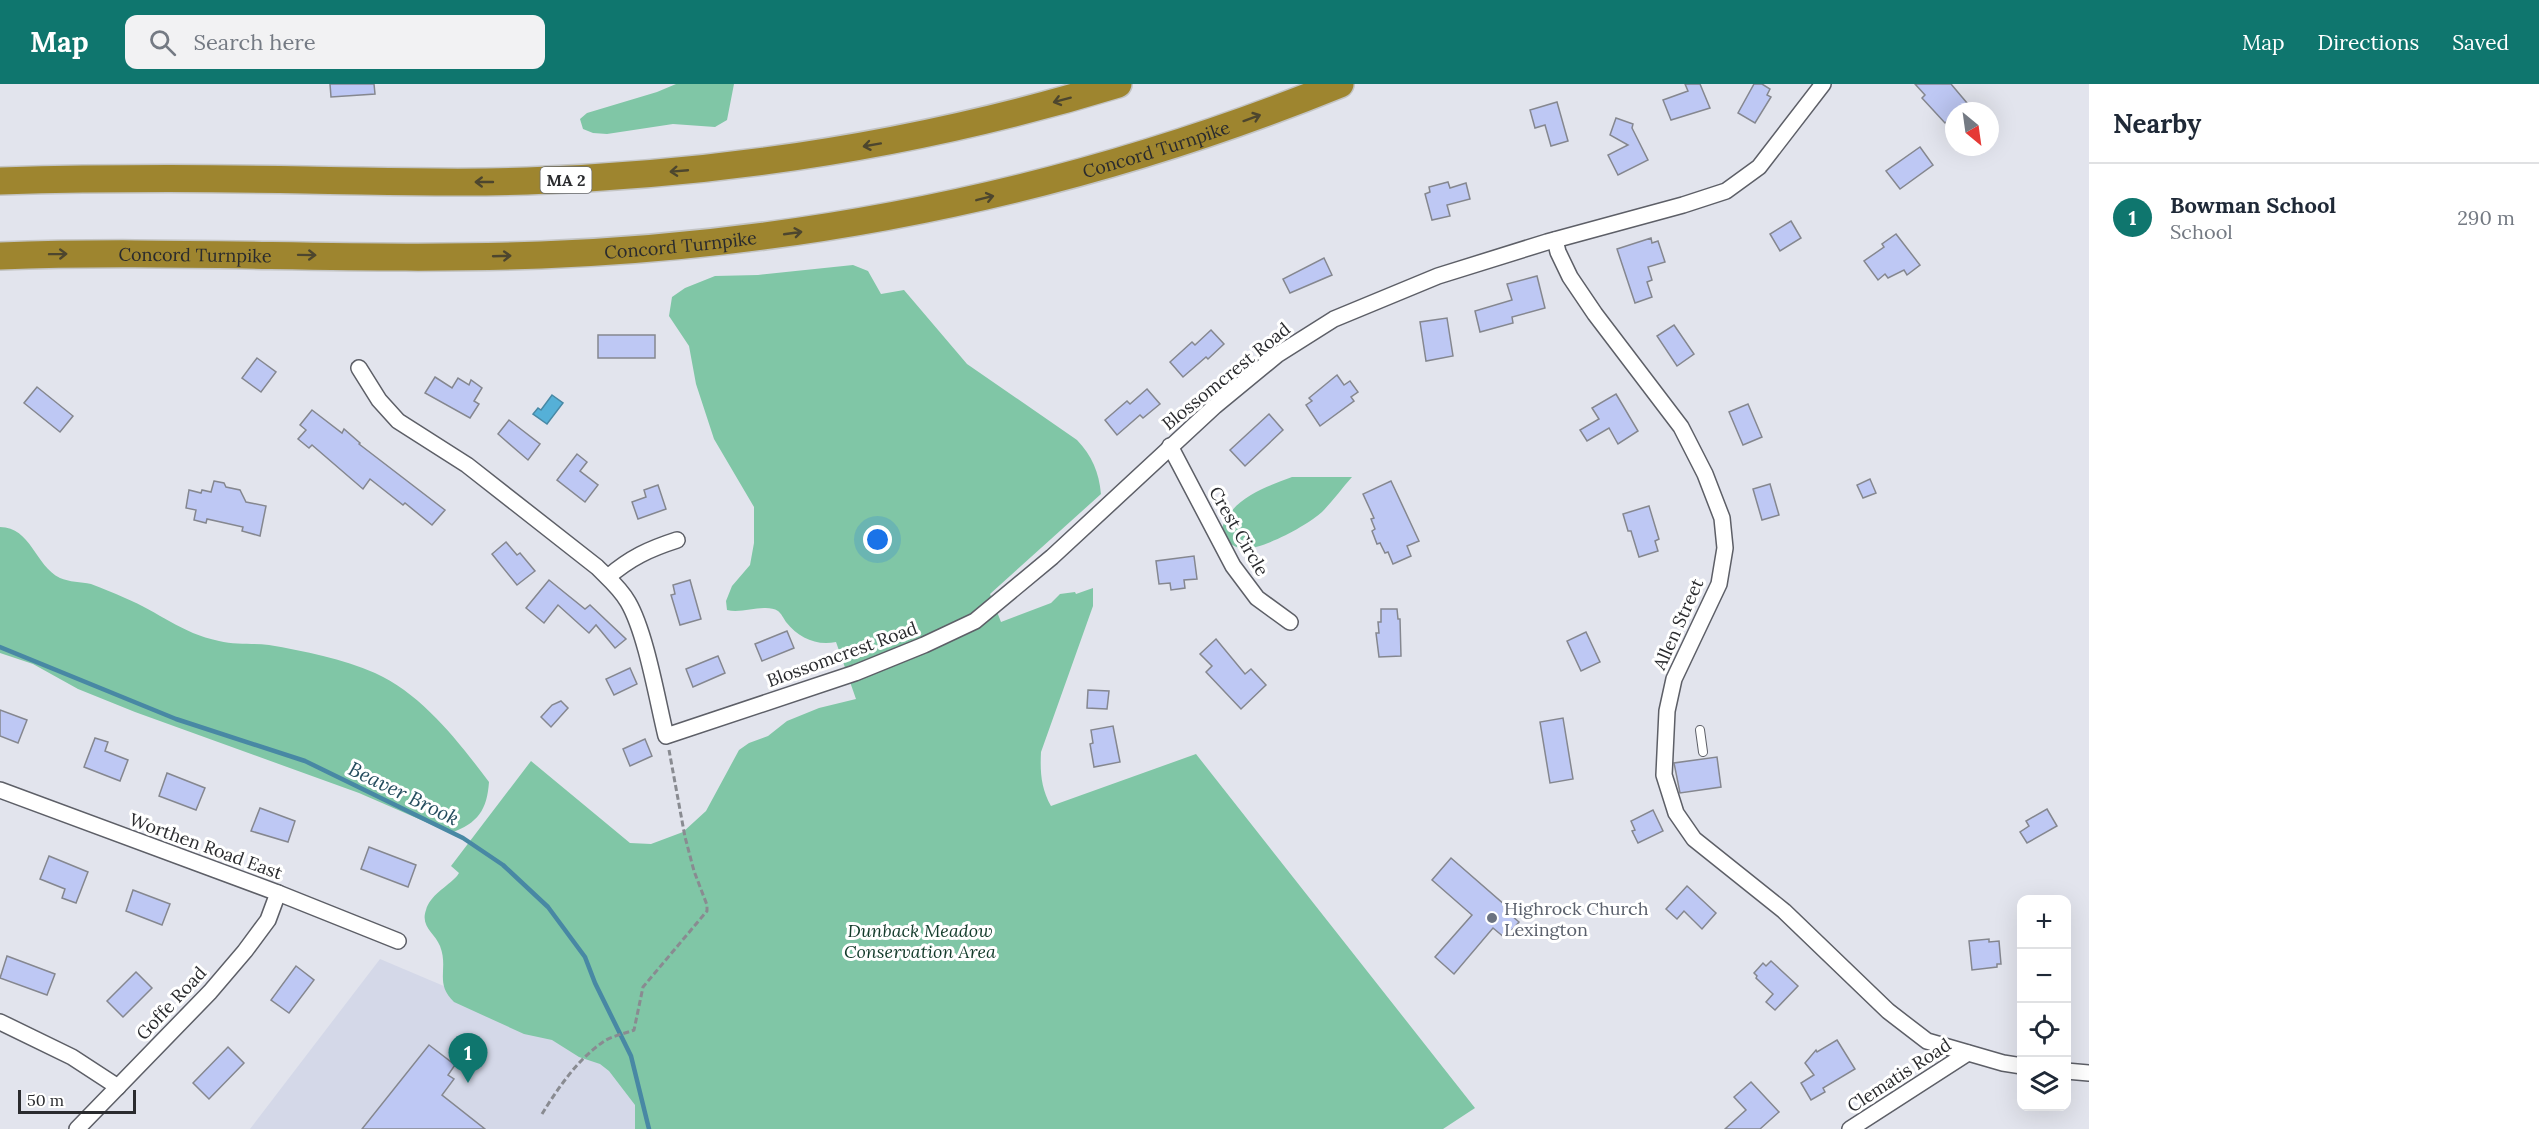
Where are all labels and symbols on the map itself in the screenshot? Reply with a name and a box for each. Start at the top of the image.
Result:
one-way arrow [1053,95,1072,107]
north arrow [1945,102,1999,156]
one-way arrow [1242,111,1261,122]
street label: Concord Turnpike [1080,115,1233,182]
one-way arrow [863,140,882,151]
one-way arrow [669,166,689,177]
road number: MA 2 [540,167,592,193]
one-way arrow [475,176,495,188]
one-way arrow [975,191,994,203]
street label: Concord Turnpike [604,225,758,263]
one-way arrow [783,227,802,238]
street label: Concord Turnpike [118,242,272,267]
one-way arrow [48,249,68,260]
one-way arrow [296,249,316,261]
one-way arrow [491,251,511,262]
street label: Blossomcrest Road [1157,317,1295,435]
street label: Crest Circle [1204,482,1274,580]
your location [863,525,892,554]
street label: Allen Street [1647,575,1708,674]
street label: Blossomcrest Road [764,616,921,692]
water label: Beaver Brook [345,756,463,830]
street label: Worthen Road East [126,808,286,884]
place label: Highrock Church Lexington [1504,897,1649,941]
marker: Highrock Church Lexington [1485,911,1499,925]
park label: Dunback Meadow Conservation Area [844,919,996,963]
street label: Goffe Road [131,961,211,1045]
street label: Clematis Road [1843,1033,1956,1117]
pin: 1 [448,1034,488,1083]
scale bar [18,1087,136,1114]

